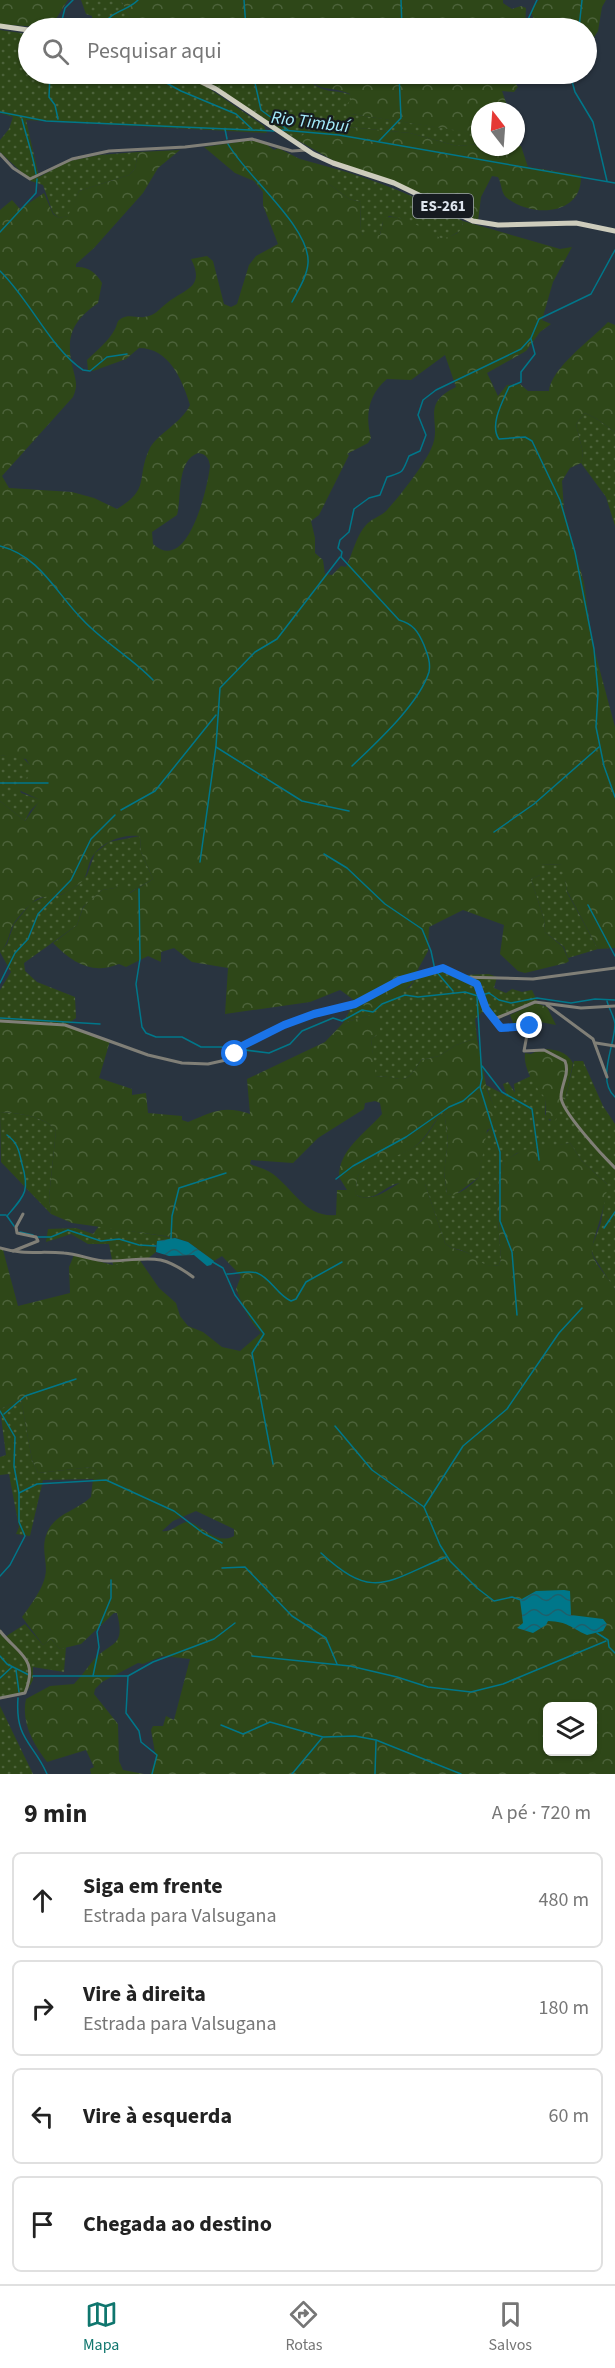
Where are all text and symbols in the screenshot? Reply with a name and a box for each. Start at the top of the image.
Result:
search box [18,18,597,84]
icon: search [39,35,72,68]
text: Pesquisar aqui [87,35,222,67]
north arrow [471,102,525,156]
water label: Rio Timbuí [270,105,353,140]
road number: ES-261 [413,194,473,218]
route end [516,1012,542,1038]
route start [221,1040,247,1066]
map controls [543,1702,597,1756]
button: layers [543,1702,597,1756]
text: 9 min [24,1795,87,1832]
text: A pé · 720 m [492,1799,591,1827]
text: Siga em frente [83,1870,223,1902]
icon: ahead [26,1884,59,1917]
text: 480 m [539,1886,589,1914]
text: Estrada para Valsugana [83,1902,277,1930]
text: Vire à direita [83,1978,206,2010]
icon: right [26,1992,59,2025]
text: 180 m [539,1994,589,2022]
text: Estrada para Valsugana [83,2010,277,2038]
icon: left [26,2100,59,2133]
text: Vire à esquerda [83,2100,232,2132]
text: 60 m [549,2102,589,2130]
icon: arrive [26,2208,59,2241]
text: Chegada ao destino [83,2208,272,2240]
tab: Mapa [83,2298,119,2356]
tab: Rotas [285,2298,323,2356]
tab: Salvos [489,2298,532,2356]

